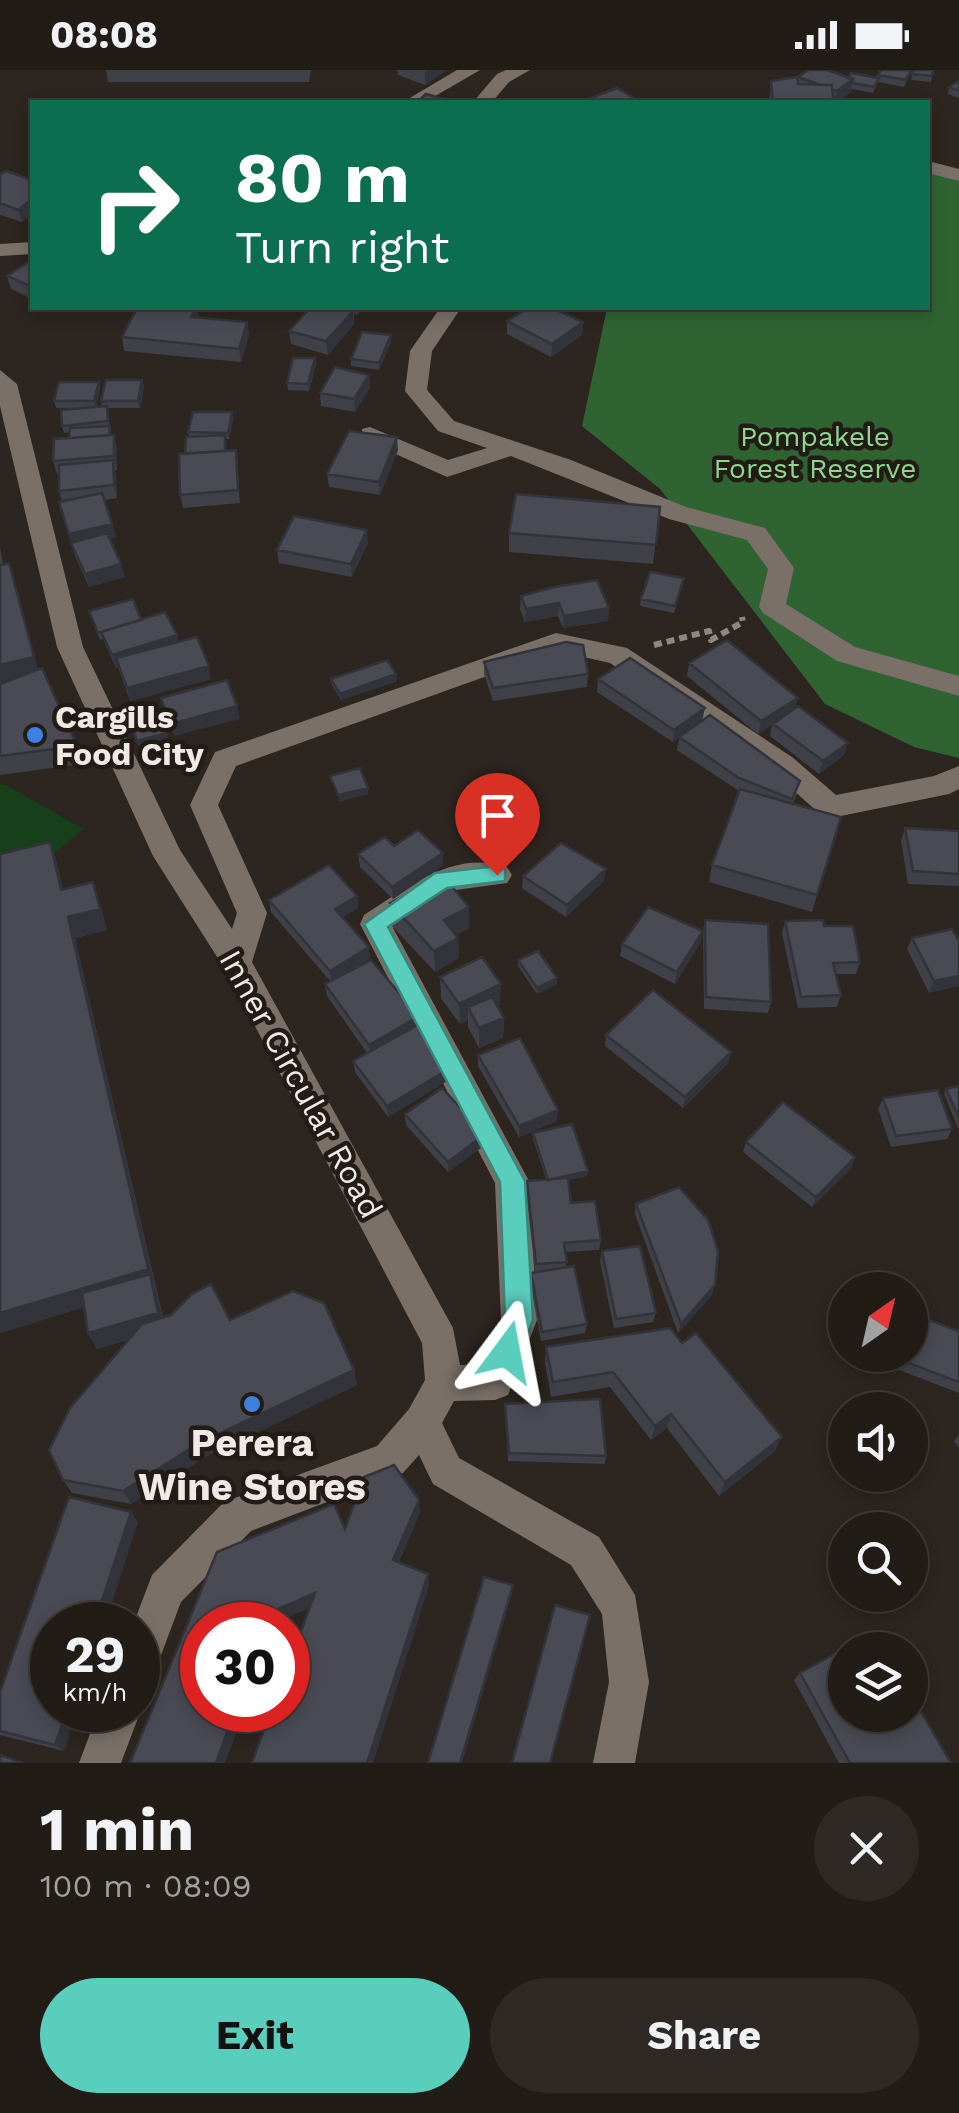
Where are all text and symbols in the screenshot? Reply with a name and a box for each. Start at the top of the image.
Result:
text: 08:08 [50,13,158,57]
text: 80 m [235,137,410,219]
icon: right [70,140,200,270]
text: Turn right [235,221,449,274]
park label: Pompakele Forest Reserve [714,420,916,485]
place label: Cargills Food City [55,698,205,773]
marker: Cargills Food City [24,724,46,746]
pin [455,773,540,876]
icon: arrive [470,788,525,843]
street label: Inner Circular Road [212,943,390,1225]
north arrow [828,1272,928,1372]
map controls [828,1272,928,1732]
position arrow [455,1300,559,1404]
button: sound [828,1392,928,1492]
marker: Perera Wine Stores [241,1393,263,1415]
place label: Perera Wine Stores [138,1421,366,1509]
button: search [828,1512,928,1612]
speed limit sign: 30 [180,1602,310,1732]
text: 29 [65,1625,125,1684]
button: layers [828,1632,928,1732]
text: km/h [63,1678,127,1707]
text: 1 min [40,1794,194,1865]
button: close [814,1796,919,1901]
text: 100 m · 08:09 [40,1867,252,1905]
button: Exit [40,1978,470,2093]
button: Share [490,1978,919,2093]

